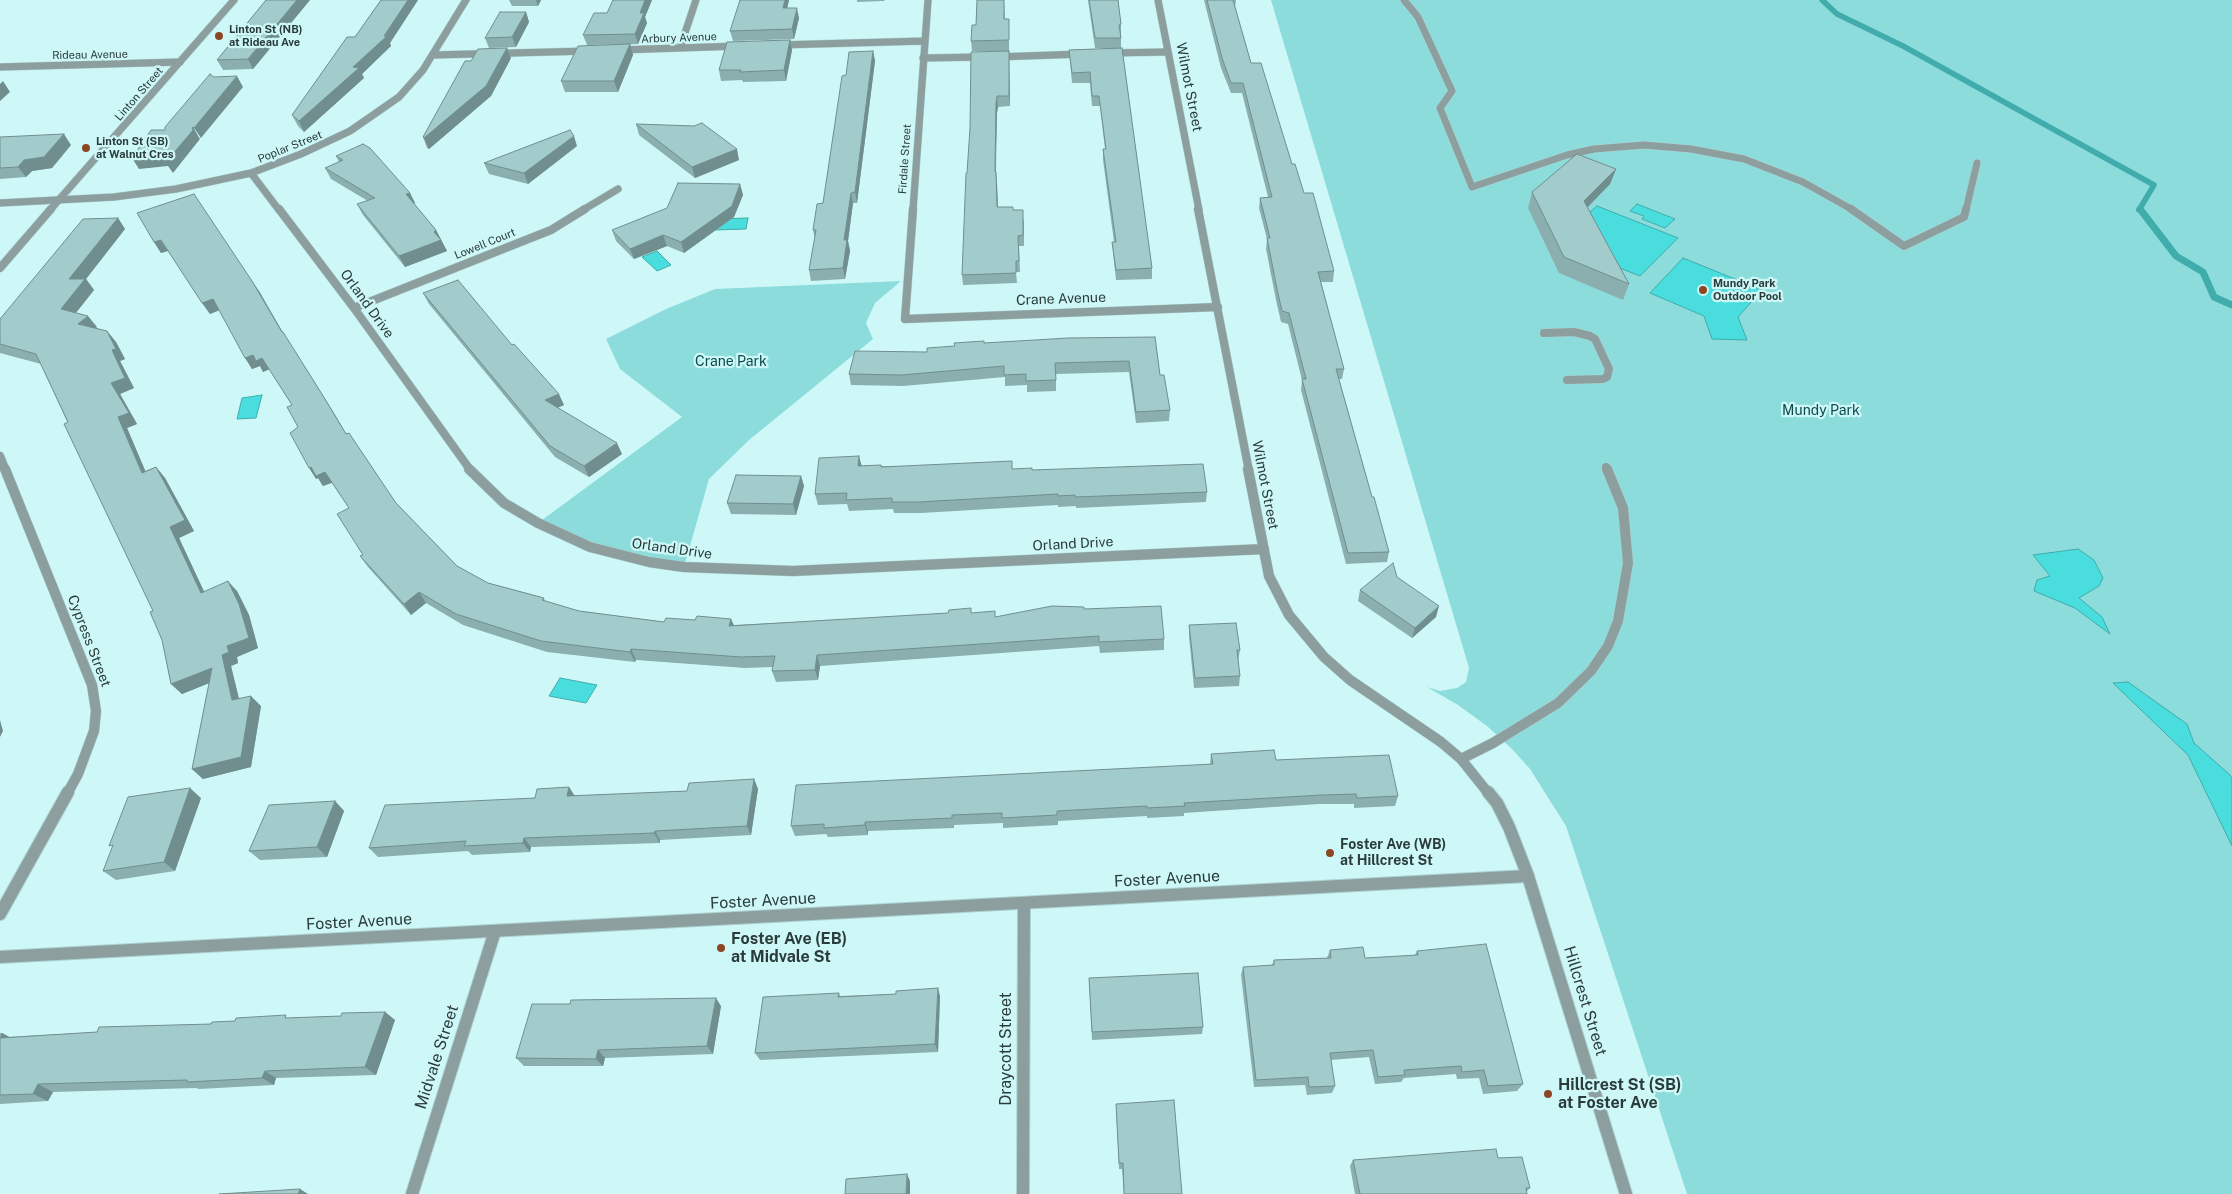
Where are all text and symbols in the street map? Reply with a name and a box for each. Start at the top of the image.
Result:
place label: Linton St (NB) at Rideau Ave [229,23,302,49]
marker: Linton St (NB) at Rideau Ave [213,30,225,42]
street label: Arbury Avenue [641,30,717,46]
street label: Wilmot Street [1172,41,1206,133]
street label: Rideau Avenue [52,48,128,62]
street label: Linton Street [112,64,166,124]
street label: Firdale Street [896,123,914,195]
street label: Poplar Street [256,128,324,166]
place label: Linton St (SB) at Walnut Cres [96,135,174,161]
marker: Linton St (SB) at Walnut Cres [80,142,92,154]
street label: Lowell Court [452,226,518,262]
street label: Orland Drive [336,266,398,342]
place label: Mundy Park Outdoor Pool [1713,277,1782,303]
marker: Mundy Park Outdoor Pool [1697,284,1709,296]
street label: Crane Avenue [1016,289,1106,309]
park label: Crane Park [695,354,767,370]
park label: Mundy Park [1782,403,1860,419]
street label: Wilmot Street [1248,439,1282,531]
street label: Orland Drive [1032,533,1114,555]
street label: Orland Drive [631,535,713,563]
street label: Cypress Street [64,593,114,689]
place label: Foster Ave (WB) at Hillcrest St [1340,837,1446,870]
marker: Foster Ave (WB) at Hillcrest St [1324,847,1336,859]
street label: Foster Avenue [1113,867,1221,891]
street label: Foster Avenue [709,889,817,913]
street label: Foster Avenue [305,910,413,934]
place label: Foster Ave (EB) at Midvale St [731,929,847,967]
marker: Foster Ave (EB) at Midvale St [715,942,727,954]
street label: Hillcrest Street [1559,944,1611,1058]
street label: Draycott Street [996,992,1016,1106]
street label: Midvale Street [411,1002,463,1112]
place label: Hillcrest St (SB) at Foster Ave [1558,1075,1681,1113]
marker: Hillcrest St (SB) at Foster Ave [1542,1088,1554,1100]

